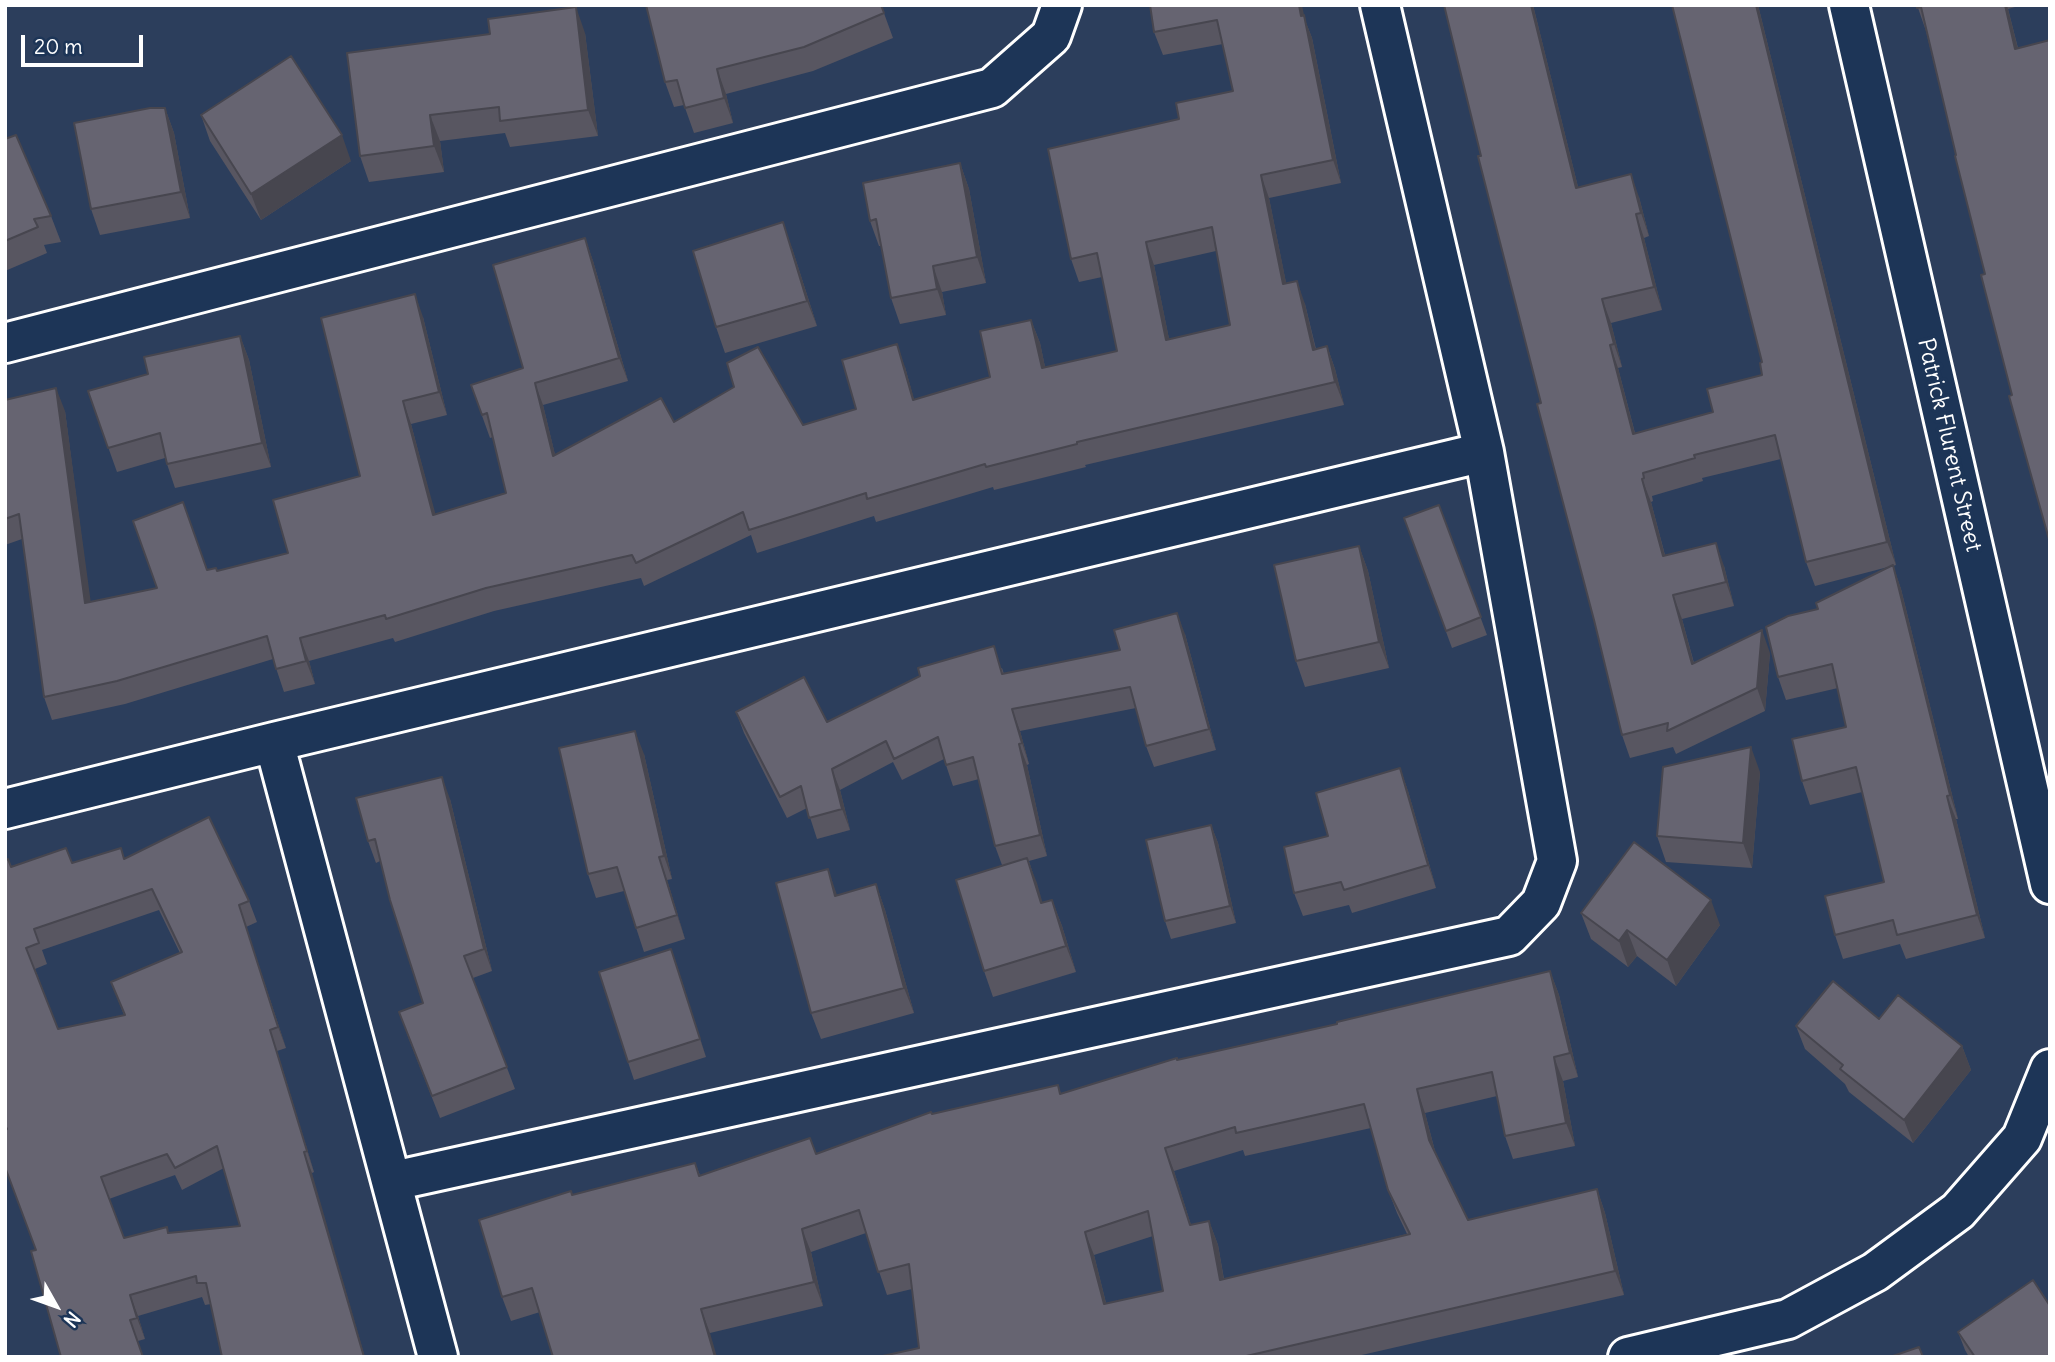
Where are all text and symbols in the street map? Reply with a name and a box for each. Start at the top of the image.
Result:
scale bar [24,21,147,65]
text: 20 m [34,33,83,60]
street label: Patrick Flurent Street [1911,336,1987,554]
north arrow [21,1271,91,1341]
text: N [59,1307,86,1332]

